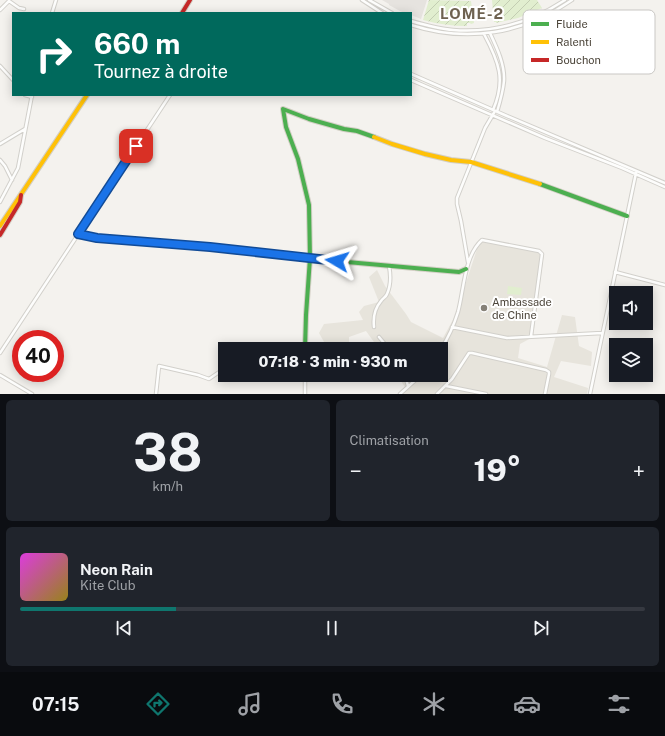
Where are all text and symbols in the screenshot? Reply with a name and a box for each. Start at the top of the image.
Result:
district label: LOMÉ-2 [440,5,504,22]
legend [523,10,655,74]
text: Fluide [556,18,588,30]
text: 660 m [94,27,180,60]
icon: right [28,28,80,80]
text: Ralenti [556,36,592,48]
text: Bouchon [556,54,601,66]
text: Tournez à droite [94,61,228,82]
pin [119,129,153,163]
icon: arrive [125,135,147,157]
position arrow [316,240,358,282]
map controls [609,286,653,382]
button: sound [609,286,653,330]
place label: Ambassade de Chine [492,296,552,321]
marker: Ambassade de Chine [479,303,489,313]
speed limit sign: 40 [12,330,64,382]
button: layers [609,338,653,382]
text: 07:18 · 3 min · 930 m [259,353,407,370]
text: 38 [133,422,202,483]
text: Climatisation [350,433,429,448]
text: 19° [473,452,521,488]
text: − [350,458,362,484]
text: + [633,458,645,484]
text: km/h [152,479,183,494]
text: Neon Rain [80,561,153,578]
text: Kite Club [80,578,135,593]
icon: previous [113,617,135,639]
icon: pause [321,617,343,639]
icon: next [530,617,552,639]
icon: directions [144,690,172,718]
icon: music [236,690,264,718]
icon: phone [328,690,356,718]
icon: climate [420,690,448,718]
icon: car [513,690,541,718]
icon: filters [605,690,633,718]
text: 07:15 [32,694,79,715]

